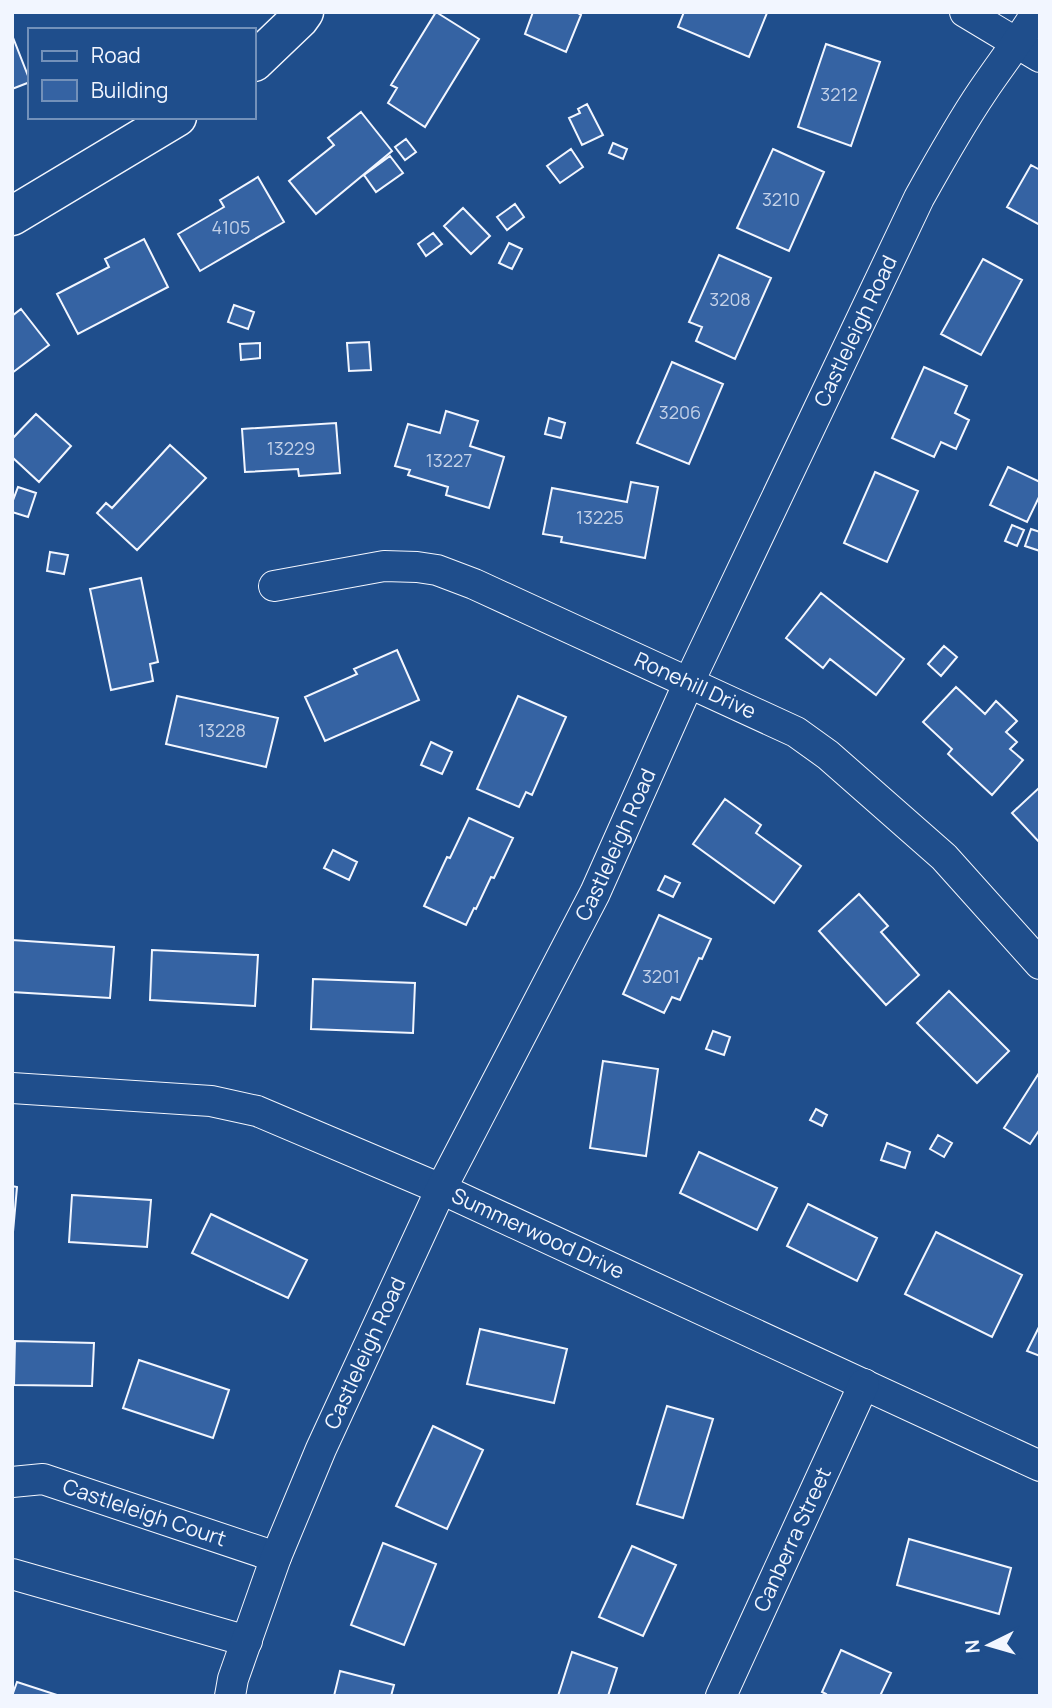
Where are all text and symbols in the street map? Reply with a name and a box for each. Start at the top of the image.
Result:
legend [28,28,256,119]
text: Road [91,41,141,69]
text: Building [91,76,168,104]
house number: 3212 [820,82,858,106]
house number: 3210 [762,187,800,211]
house number: 4105 [211,215,251,239]
street label: Castleleigh Road [807,251,903,411]
house number: 3208 [709,287,751,311]
house number: 3206 [659,400,701,424]
house number: 13229 [267,436,315,460]
house number: 13227 [426,448,472,472]
house number: 13225 [576,505,624,529]
street label: Ronehill Drive [630,645,761,725]
house number: 13228 [198,718,246,742]
street label: Castleleigh Road [568,764,662,925]
house number: 3201 [642,964,680,988]
street label: Summerwood Drive [447,1181,629,1285]
street label: Castleleigh Road [317,1272,411,1433]
street label: Canberra Street [746,1462,837,1616]
street label: Castleleigh Court [59,1472,230,1552]
north arrow [954,1610,1024,1680]
text: N [959,1639,986,1654]

